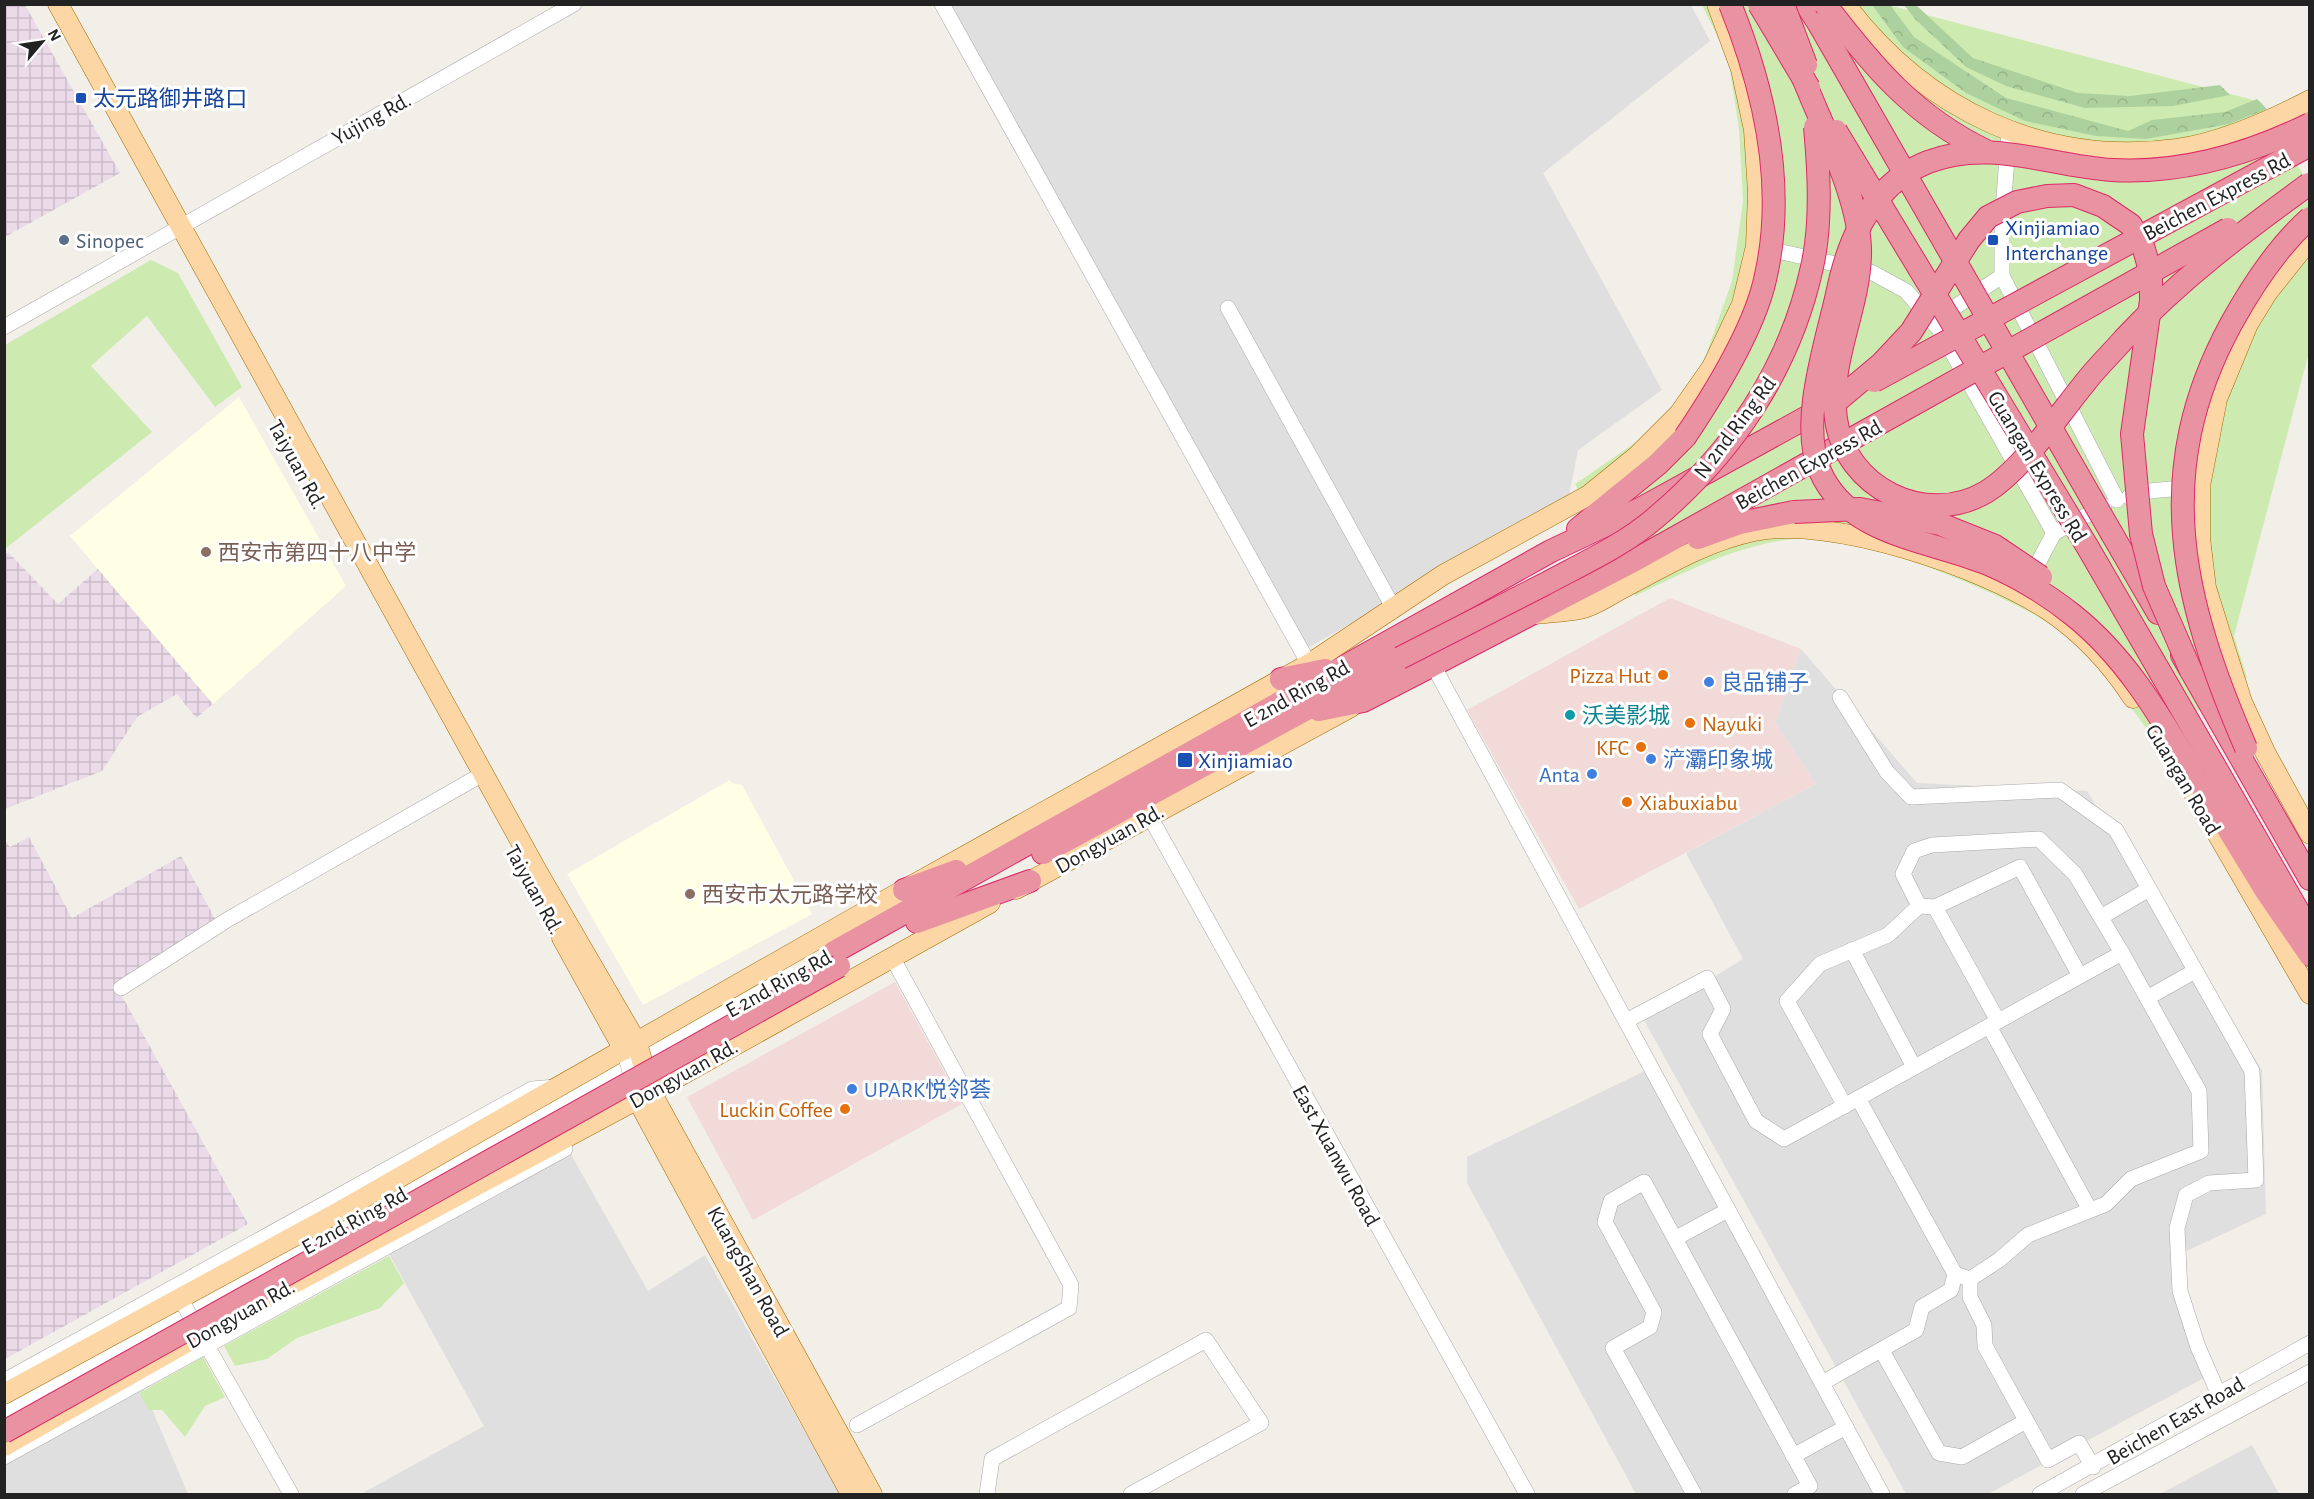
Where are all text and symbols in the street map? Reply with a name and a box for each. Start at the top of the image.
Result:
north arrow [12,12,72,72]
text: N [45,26,64,44]
place label: 太元路御井路口 [93,87,247,110]
street label: Yujing Rd. [328,88,414,149]
marker: 太元路御井路口 [74,91,88,105]
street label: Beichen Express Rd [2139,149,2294,245]
place label: Xinjiamiao Interchange [2005,217,2108,264]
place label: Sinopec [76,230,144,252]
marker: Sinopec [57,233,71,247]
marker: Xinjiamiao Interchange [1986,233,2000,247]
street label: N 2nd Ring Rd [1690,373,1780,483]
street label: Guangan Express Rd [1983,387,2091,546]
street label: Taiyuan Rd. [264,416,331,513]
street label: Beichen Express Rd [1732,416,1885,514]
place label: 西安市第四十八中学 [218,541,416,564]
marker: 西安市第四十八中学 [199,545,213,559]
street label: E 2nd Ring Rd [1240,656,1353,732]
place label: Pizza Hut [1569,665,1651,687]
marker: Pizza Hut [1656,668,1670,682]
place label: 良品铺子 [1721,671,1809,694]
marker: 良品铺子 [1702,675,1716,689]
place label: 沃美影城 [1582,704,1670,727]
marker: 沃美影城 [1563,708,1577,722]
place label: Nayuki [1702,713,1762,735]
marker: Nayuki [1683,716,1697,730]
street label: Guangan Road [2142,721,2225,838]
place label: KFC [1596,737,1629,759]
marker: KFC [1634,740,1648,754]
place label: 浐灞印象城 [1663,748,1773,771]
place label: Xinjiamiao [1198,750,1293,772]
marker: Xinjiamiao [1176,751,1194,769]
marker: 浐灞印象城 [1644,752,1658,766]
place label: Anta [1539,764,1580,786]
marker: Anta [1585,767,1599,781]
place label: Xiabuxiabu [1639,792,1738,814]
marker: Xiabuxiabu [1620,795,1634,809]
street label: Dongyuan Rd. [1052,800,1167,878]
street label: Taiyuan Rd. [501,841,568,938]
place label: 西安市太元路学校 [702,883,878,906]
marker: 西安市太元路学校 [683,887,697,901]
street label: E 2nd Ring Rd [722,946,835,1022]
street label: Dongyuan Rd. [626,1035,741,1113]
place label: UPARK悦邻荟 [864,1078,991,1101]
street label: East Xuanwu Road [1288,1081,1384,1230]
marker: UPARK悦邻荟 [845,1082,859,1096]
place label: Luckin Coffee [719,1099,833,1121]
marker: Luckin Coffee [838,1102,852,1116]
street label: E 2nd Ring Rd [298,1183,411,1259]
street label: KuangShan Road [703,1203,793,1340]
street label: Dongyuan Rd. [183,1275,298,1353]
street label: Beichen East Road [2103,1373,2248,1469]

